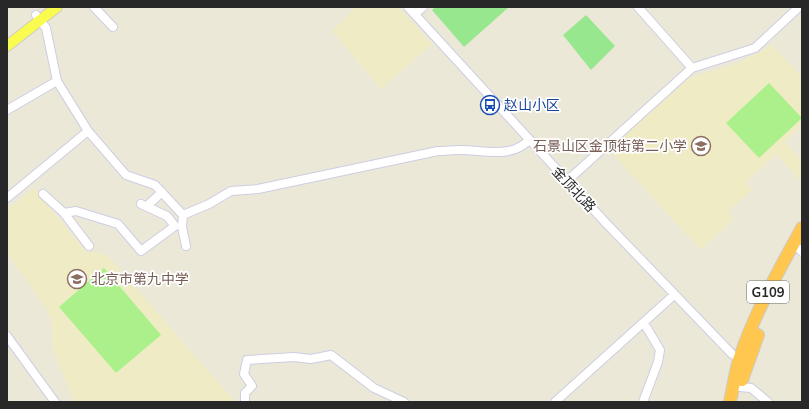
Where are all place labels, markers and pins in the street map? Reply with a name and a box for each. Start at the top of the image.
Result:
bus stop icon: 赵山小区 [479,94,501,116]
place label: 赵山小区 [503,96,560,114]
school or university icon: 石景山区金顶街第二小学 [690,135,712,157]
place label: 石景山区金顶街第二小学 [533,137,687,155]
school or university icon: 北京市第九中学 [66,268,88,290]
place label: 北京市第九中学 [91,270,189,288]

